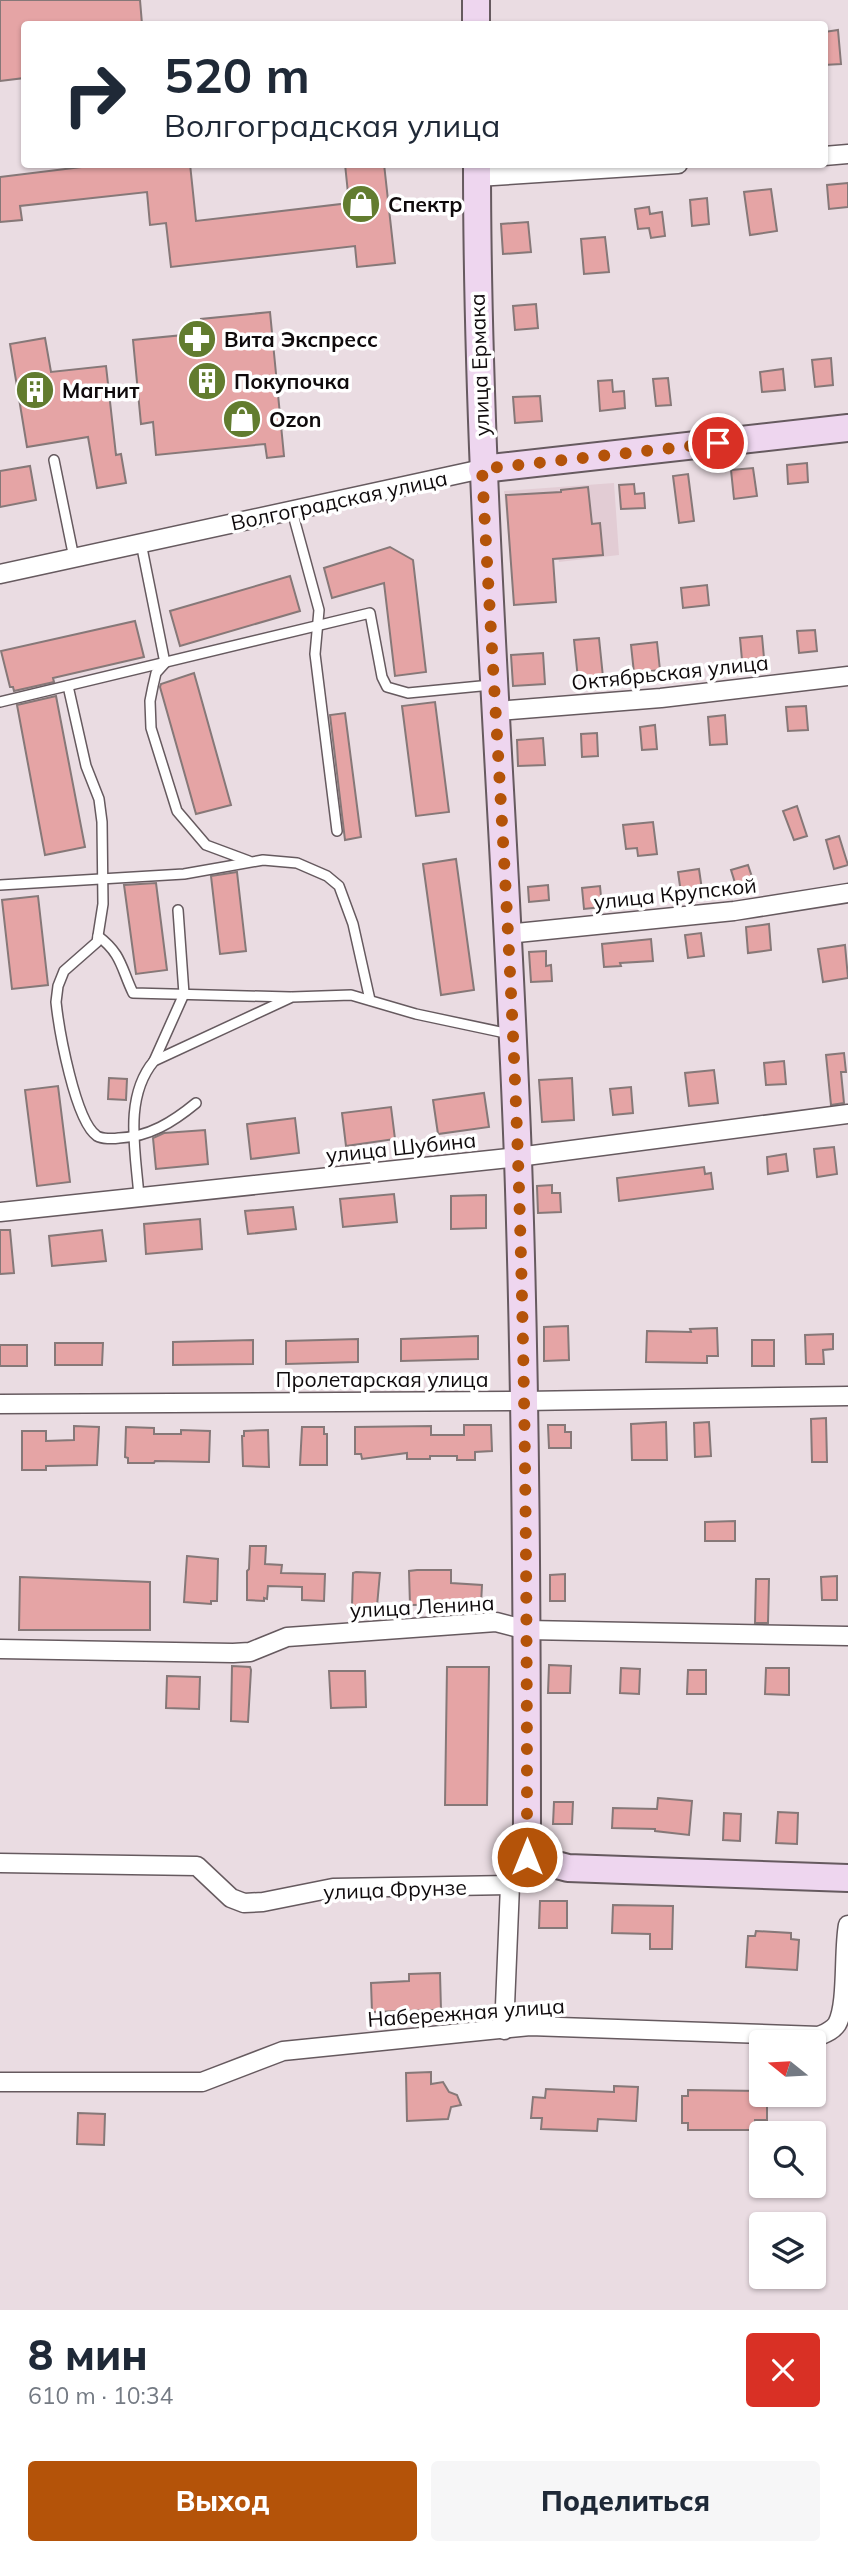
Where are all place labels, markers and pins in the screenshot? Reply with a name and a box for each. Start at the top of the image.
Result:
shop icon: Спектр [340,183,382,225]
place label: Спектр [388,191,463,217]
pharmacy icon: Вита Экспресс [176,318,218,360]
place label: Вита Экспресс [224,326,378,352]
building icon: Покупочка [186,360,228,402]
place label: Покупочка [234,368,350,394]
building icon: Магнит [14,369,56,411]
place label: Магнит [62,377,140,403]
shop icon: Ozon [221,398,263,440]
place label: Ozon [269,406,321,432]
pin [688,413,748,473]

